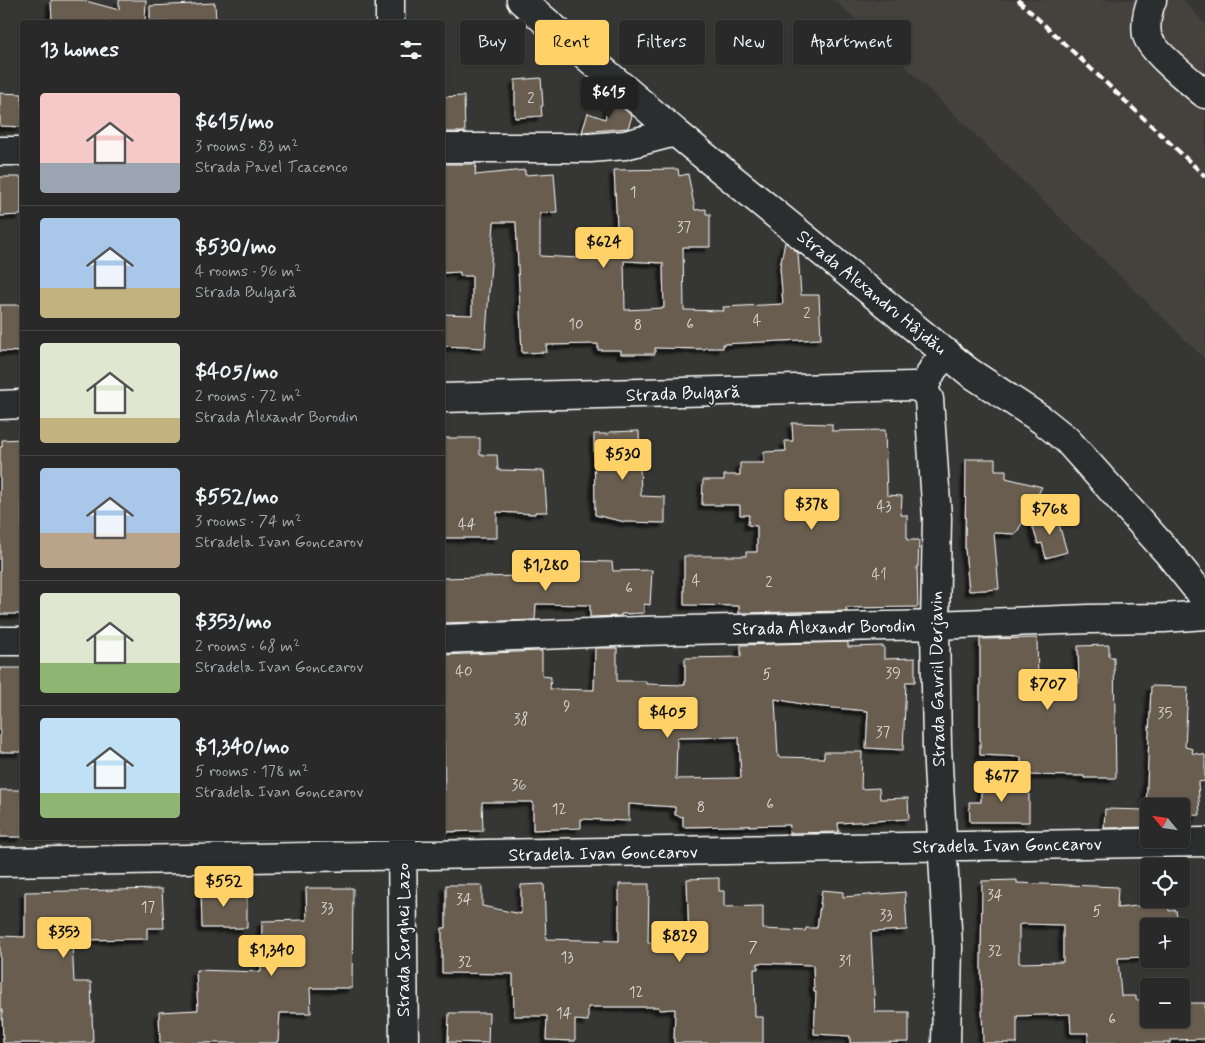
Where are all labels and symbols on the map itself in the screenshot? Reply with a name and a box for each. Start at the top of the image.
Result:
pin: $615 [579,76,639,119]
house number: 2 [527,89,535,109]
house number: 1 [630,183,636,203]
house number: 37 [677,218,692,238]
street label: Strada Alexandru Hâjdău [791,225,951,361]
pin: $624 [574,226,634,269]
house number: 2 [803,304,811,324]
house number: 4 [753,311,762,331]
house number: 10 [568,315,584,335]
house number: 6 [686,315,694,335]
house number: 8 [634,316,642,336]
street label: Strada Bulgară [625,380,741,408]
pin: $530 [593,438,653,481]
pin: $378 [782,488,842,531]
pin: $768 [1020,494,1080,536]
house number: 43 [876,497,892,517]
house number: 44 [458,515,476,535]
pin: $1,280 [505,550,587,592]
house number: 41 [871,565,887,585]
house number: 4 [692,571,701,591]
house number: 2 [765,573,773,593]
house number: 6 [625,579,633,599]
street label: Strada Gavriil Derjavin [924,591,952,767]
street label: Strada Alexandr Borodin [732,614,916,642]
house number: 40 [455,662,473,682]
house number: 39 [885,664,901,684]
house number: 5 [762,665,772,685]
pin: $707 [1018,668,1078,711]
pin: $405 [638,696,698,739]
house number: 9 [563,697,571,717]
house number: 35 [1158,704,1172,724]
house number: 38 [513,710,529,730]
house number: 37 [876,723,891,743]
pin: $677 [972,760,1032,803]
house number: 36 [511,776,527,796]
house number: 6 [766,795,774,815]
house number: 8 [697,798,705,818]
north arrow [1140,798,1190,848]
house number: 12 [552,800,566,820]
street label: Stradela Ivan Goncearov [912,832,1102,860]
street label: Stradela Ivan Goncearov [508,840,698,868]
street label: Strada Serghei Lazo [392,863,416,1017]
pin: $552 [194,866,254,908]
house number: 34 [987,886,1003,906]
house number: 34 [456,890,472,910]
house number: 17 [141,898,156,918]
house number: 33 [320,899,334,919]
house number: 5 [1092,902,1102,922]
house number: 33 [879,906,893,926]
pin: $353 [34,916,94,959]
pin: $829 [650,920,710,963]
pin: $1,340 [231,934,313,977]
house number: 7 [748,938,758,958]
house number: 32 [988,942,1002,962]
house number: 13 [560,948,574,968]
house number: 31 [838,952,852,972]
house number: 32 [458,953,472,973]
house number: 12 [629,983,643,1003]
house number: 14 [556,1004,572,1024]
house number: 6 [1108,1010,1116,1030]

